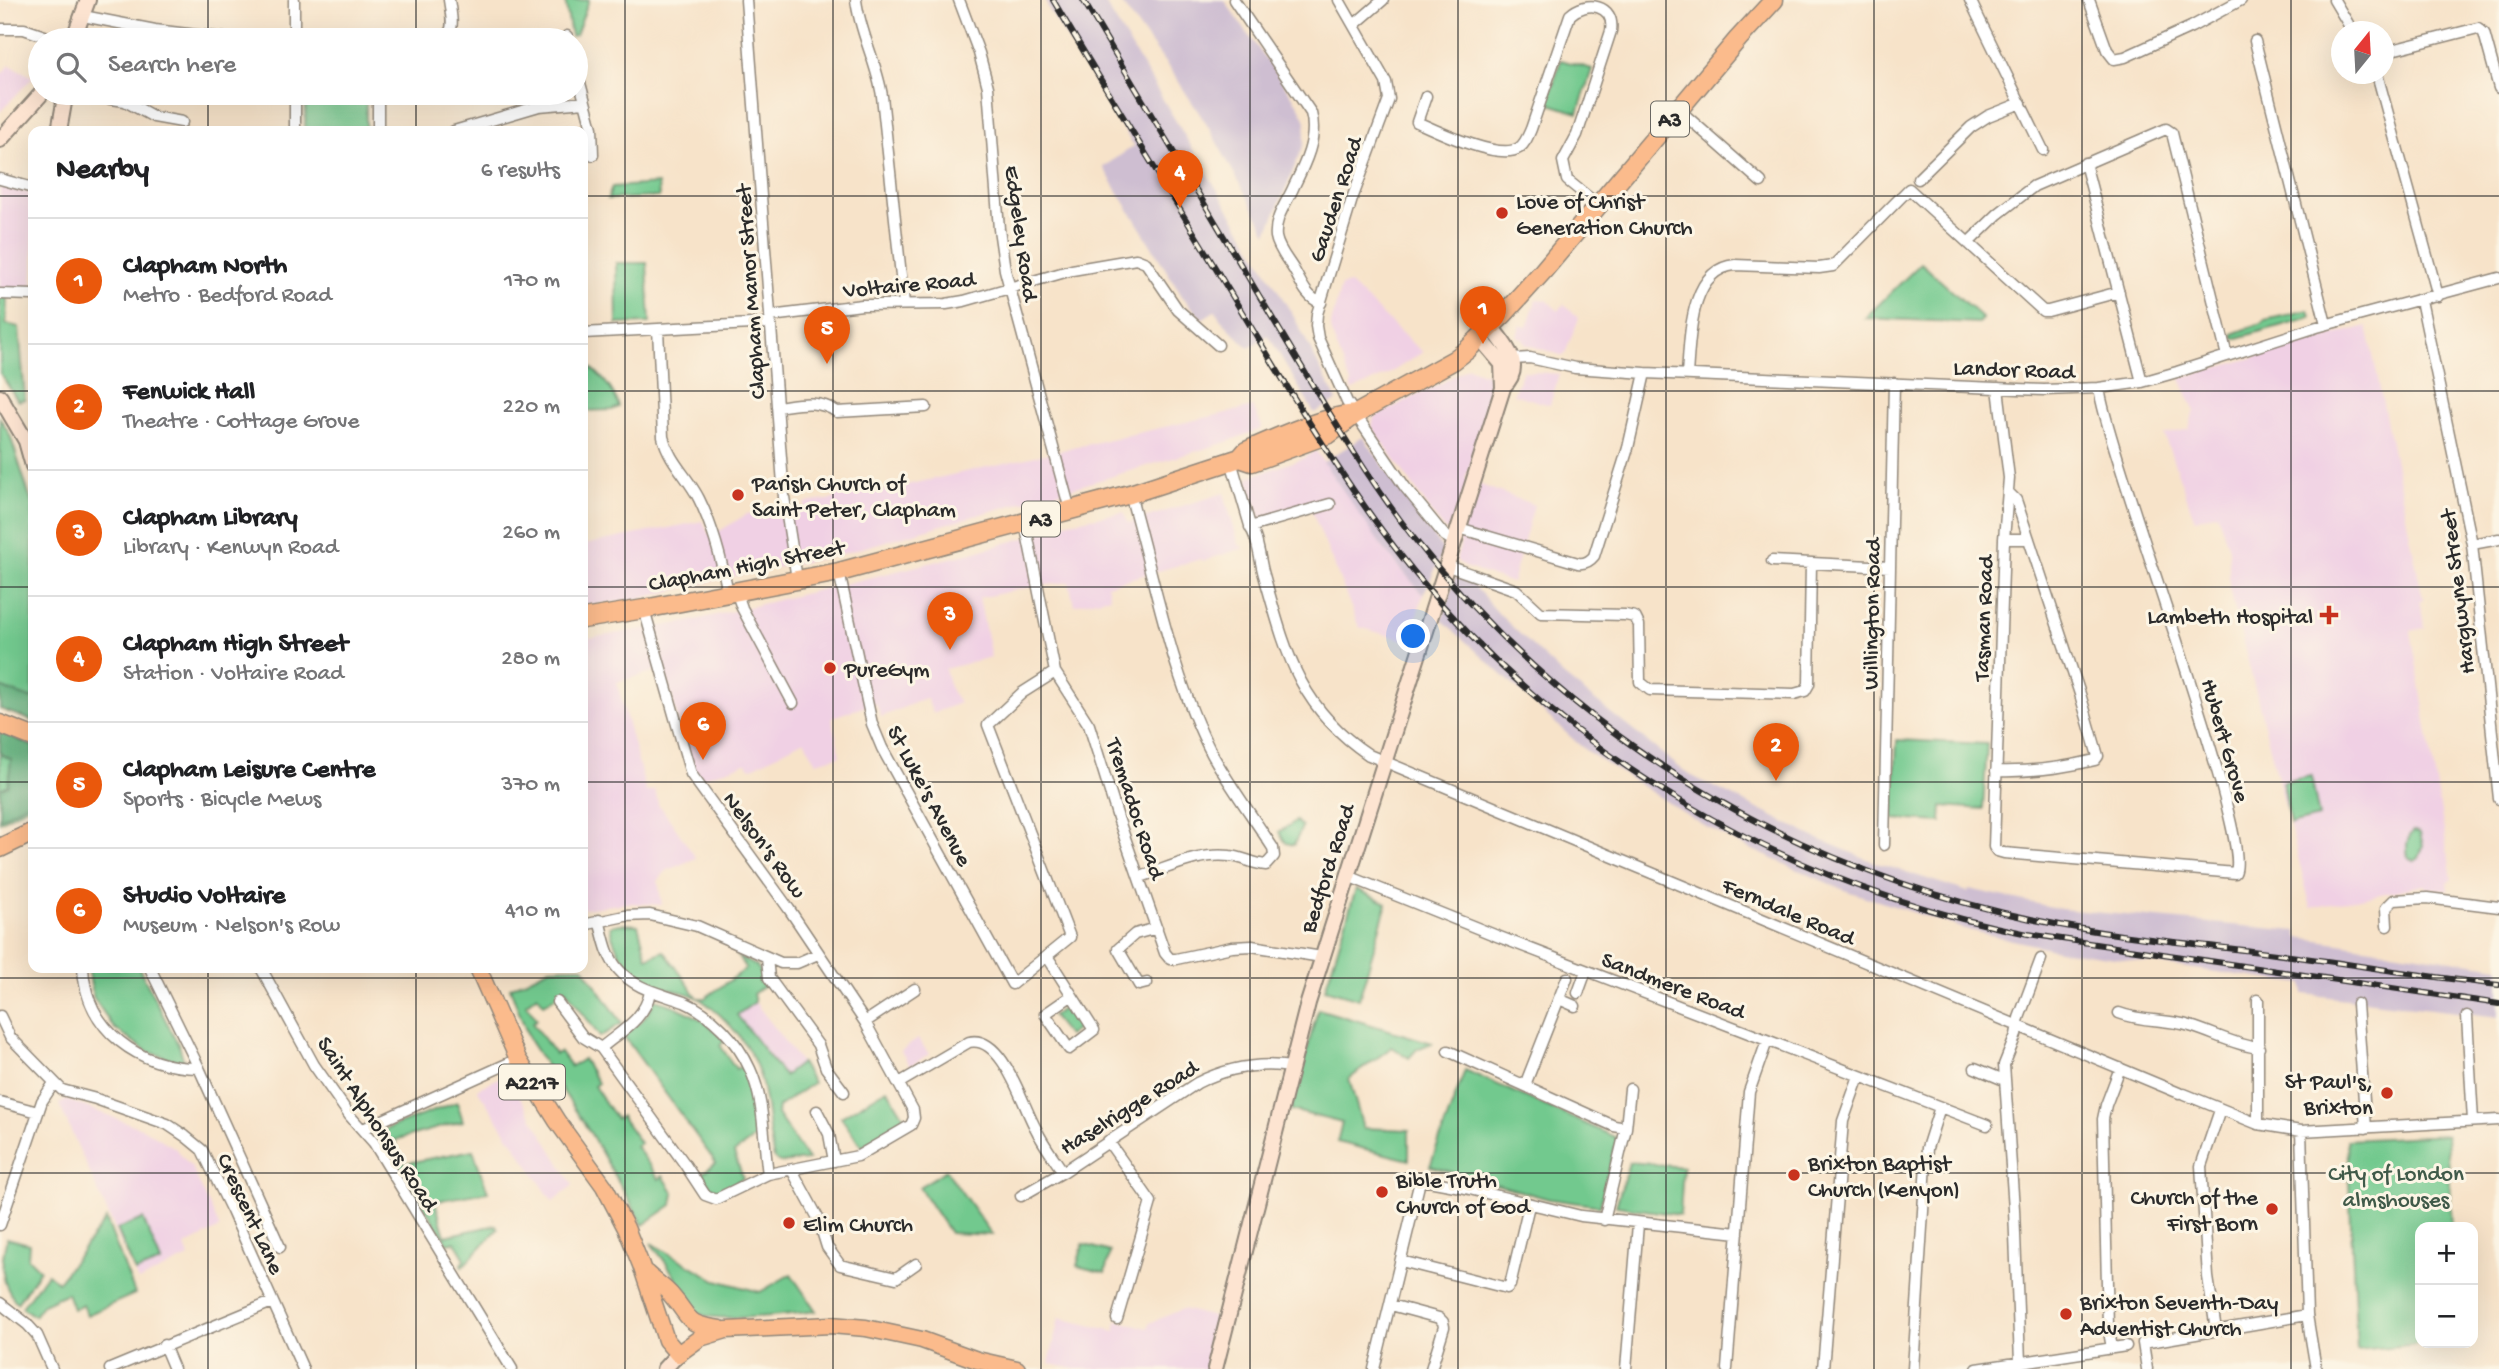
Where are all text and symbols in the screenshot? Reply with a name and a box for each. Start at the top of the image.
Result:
north arrow [2331,21,2394,84]
search box [28,28,588,105]
icon: search [52,48,90,86]
text: Search here [108,51,236,82]
road number: A3 [1651,102,1689,136]
street label: Gauden Road [1304,133,1371,266]
pin: 4 [1157,150,1203,208]
text: Nearby [56,154,149,189]
text: 6 results [481,158,560,185]
street label: Edgeley Road [997,164,1043,305]
street label: Clapham Manor Street [731,182,773,400]
place label: Love of Christ Generation Church [1516,190,1693,243]
marker: Love of Christ Generation Church [1494,205,1510,221]
text: Clapham North [123,252,287,283]
street label: Voltaire Road [841,267,978,306]
text: 1 [74,268,84,295]
text: 170 m [504,268,560,295]
text: Metro · Bedford Road [123,283,332,310]
pin: 1 [1460,286,1506,344]
pin: 5 [804,306,850,364]
street label: Landor Road [1953,356,2077,387]
text: Fenwick Hall [123,378,255,409]
text: 2 [73,394,85,421]
text: 220 m [503,394,560,421]
text: Theatre · Cottage Grove [123,409,359,436]
place label: Parish Church of Saint Peter, Clapham [751,472,956,525]
marker: Parish Church of Saint Peter, Clapham [730,487,746,503]
road number: A3 [1022,502,1060,536]
text: Clapham Library [123,504,298,535]
street label: Hargwyne Street [2436,506,2483,676]
text: 3 [73,520,85,547]
text: 260 m [502,520,560,547]
text: Library · Kenwyn Road [123,535,338,562]
street label: Clapham High Street [646,535,848,600]
street label: Willington Road [1859,537,1888,690]
street label: Tasman Road [1970,553,2001,683]
pin: 3 [927,592,973,650]
place label: Lambeth Hospital [2147,605,2313,632]
marker: Lambeth Hospital [2319,605,2339,625]
your location [1396,619,1430,653]
text: Clapham High Street [123,630,348,661]
text: 4 [74,646,84,673]
text: 280 m [501,646,560,673]
place label: PureGym [843,658,930,685]
marker: PureGym [822,660,838,676]
text: Station · Voltaire Road [123,661,344,688]
street label: Hubert Grove [2193,676,2254,807]
pin: 6 [680,702,726,760]
street label: St Luke's Avenue [879,722,977,873]
pin: 2 [1753,723,1799,781]
street label: Tremadoc Road [1098,733,1170,885]
text: Clapham Leisure Centre [123,756,375,787]
text: 5 [73,772,85,799]
text: 370 m [501,772,560,799]
text: Sports · Bicycle Mews [123,787,321,814]
street label: Nelson's Row [716,788,811,905]
street label: Bedford Road [1296,800,1363,938]
street label: Ferndale Road [1716,873,1859,954]
text: Studio Voltaire [123,882,285,913]
text: 6 [73,898,85,925]
text: 410 m [505,898,560,925]
text: Museum · Nelson's Row [123,913,340,940]
street label: Sandmere Road [1597,947,1750,1028]
street label: Saint Alphonsus Road [310,1033,443,1219]
street label: Haselrigge Road [1056,1055,1205,1162]
road number: A2217 [499,1064,565,1100]
place label: St Paul's, Brixton [2285,1070,2373,1123]
marker: St Paul's, Brixton [2379,1085,2395,1101]
street label: Crescent Lane [209,1150,289,1280]
place label: Brixton Baptist Church (Kenyon) [1807,1152,1960,1205]
park label: City of London almshouses [2328,1162,2464,1215]
marker: Brixton Baptist Church (Kenyon) [1786,1167,1802,1183]
place label: Bible Truth Church of God [1395,1169,1531,1222]
marker: Bible Truth Church of God [1374,1184,1390,1200]
place label: Church of the First Born [2131,1186,2259,1239]
marker: Church of the First Born [2264,1201,2280,1217]
place label: Elim Church [803,1213,913,1240]
marker: Elim Church [781,1215,797,1231]
map controls [2415,1222,2478,1348]
button: + [2415,1222,2478,1285]
button: − [2415,1285,2478,1348]
place label: Brixton Seventh-Day Adventist Church [2079,1291,2278,1344]
marker: Brixton Seventh-Day Adventist Church [2058,1306,2074,1322]

